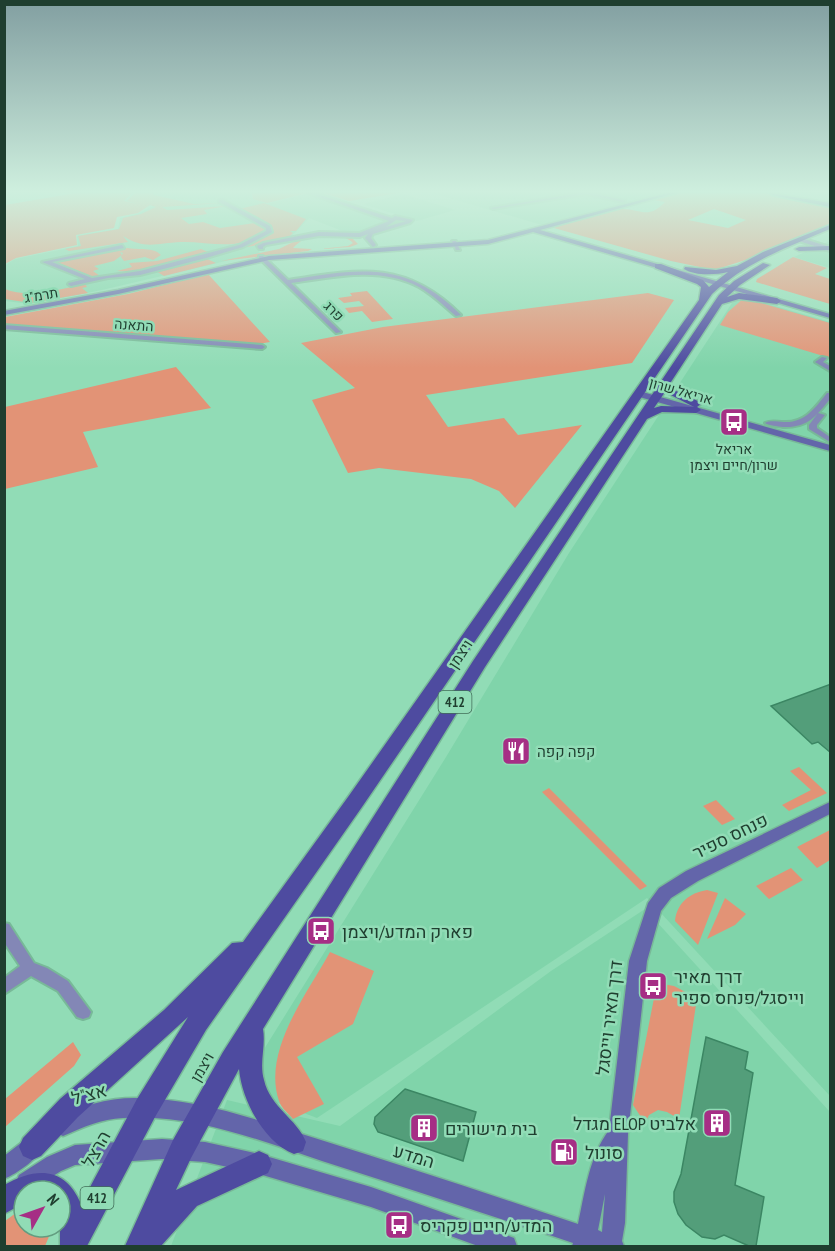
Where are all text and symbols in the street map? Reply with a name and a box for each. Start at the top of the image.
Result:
street label: תרמ"ג [23,283,59,307]
street label: פרג [320,297,348,325]
street label: התאנה [114,315,154,335]
street label: אריאל שרון [647,373,715,409]
bus stop icon: אריאל שרון/חיים ויצמן [718,406,750,438]
place label: אריאל שרון/חיים ויצמן [690,440,778,474]
street label: ויצמן [444,636,476,672]
road number: 412 [438,691,472,713]
restaurant icon: קפה קפה [500,735,532,767]
place label: קפה קפה [537,742,595,761]
street label: פנחס ספיר [689,808,771,864]
bus stop icon: פארק המדע/ויצמן [305,915,337,947]
place label: פארק המדע/ויצמן [342,920,473,943]
street label: דרך מאיר וייסגל [591,959,627,1077]
place label: דרך מאיר וייסגל/פנחס ספיר [674,965,804,1009]
bus stop icon: דרך מאיר וייסגל/פנחס ספיר [637,970,669,1002]
street label: ויצמן [186,1049,218,1085]
street label: אצ"ל [69,1078,109,1110]
building icon: מגדל ELOP אלביט [701,1107,733,1139]
building icon: בית מישורים [408,1112,440,1144]
place label: מגדל ELOP אלביט [573,1112,696,1135]
place label: בית מישורים [445,1117,538,1140]
street label: הרצל [77,1127,115,1171]
fuel station icon: סונול [548,1136,580,1168]
street label: המדע [391,1139,437,1173]
place label: סונול [585,1141,623,1164]
north arrow [12,1179,72,1239]
road number: 412 [80,1187,114,1209]
text: N [43,1190,64,1209]
bus stop icon: המדע/חיים פקריס [383,1209,415,1241]
place label: המדע/חיים פקריס [420,1214,552,1237]

